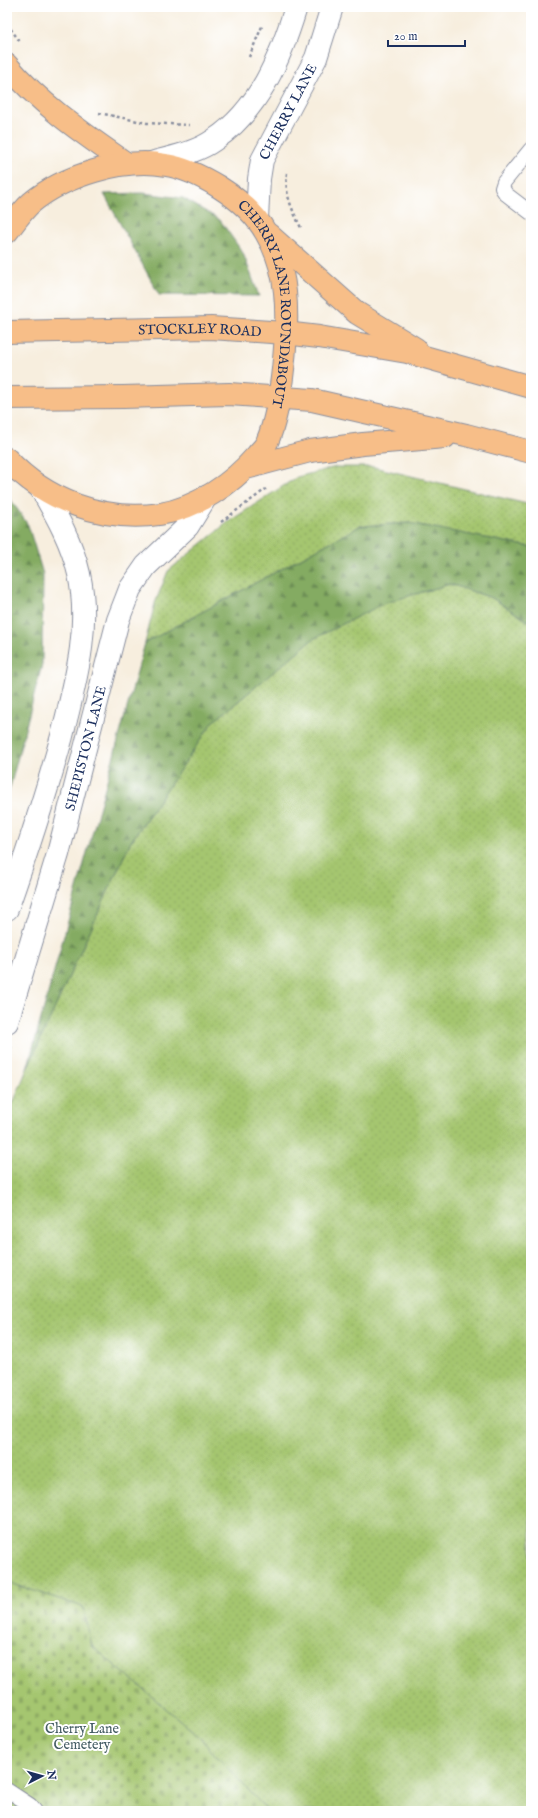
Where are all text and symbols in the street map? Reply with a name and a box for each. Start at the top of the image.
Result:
scale bar [388,22,465,48]
text: 20 m [394,29,417,44]
street label: CHERRY LANE [256,61,322,163]
street label: CHERRY LANE ROUNDABOUT [234,196,294,410]
street label: STOCKLEY ROAD [138,320,262,341]
street label: SHEPISTON LANE [61,684,111,813]
park label: Cherry Lane Cemetery [45,1720,120,1754]
north arrow [22,1756,62,1796]
text: N [43,1769,58,1781]

